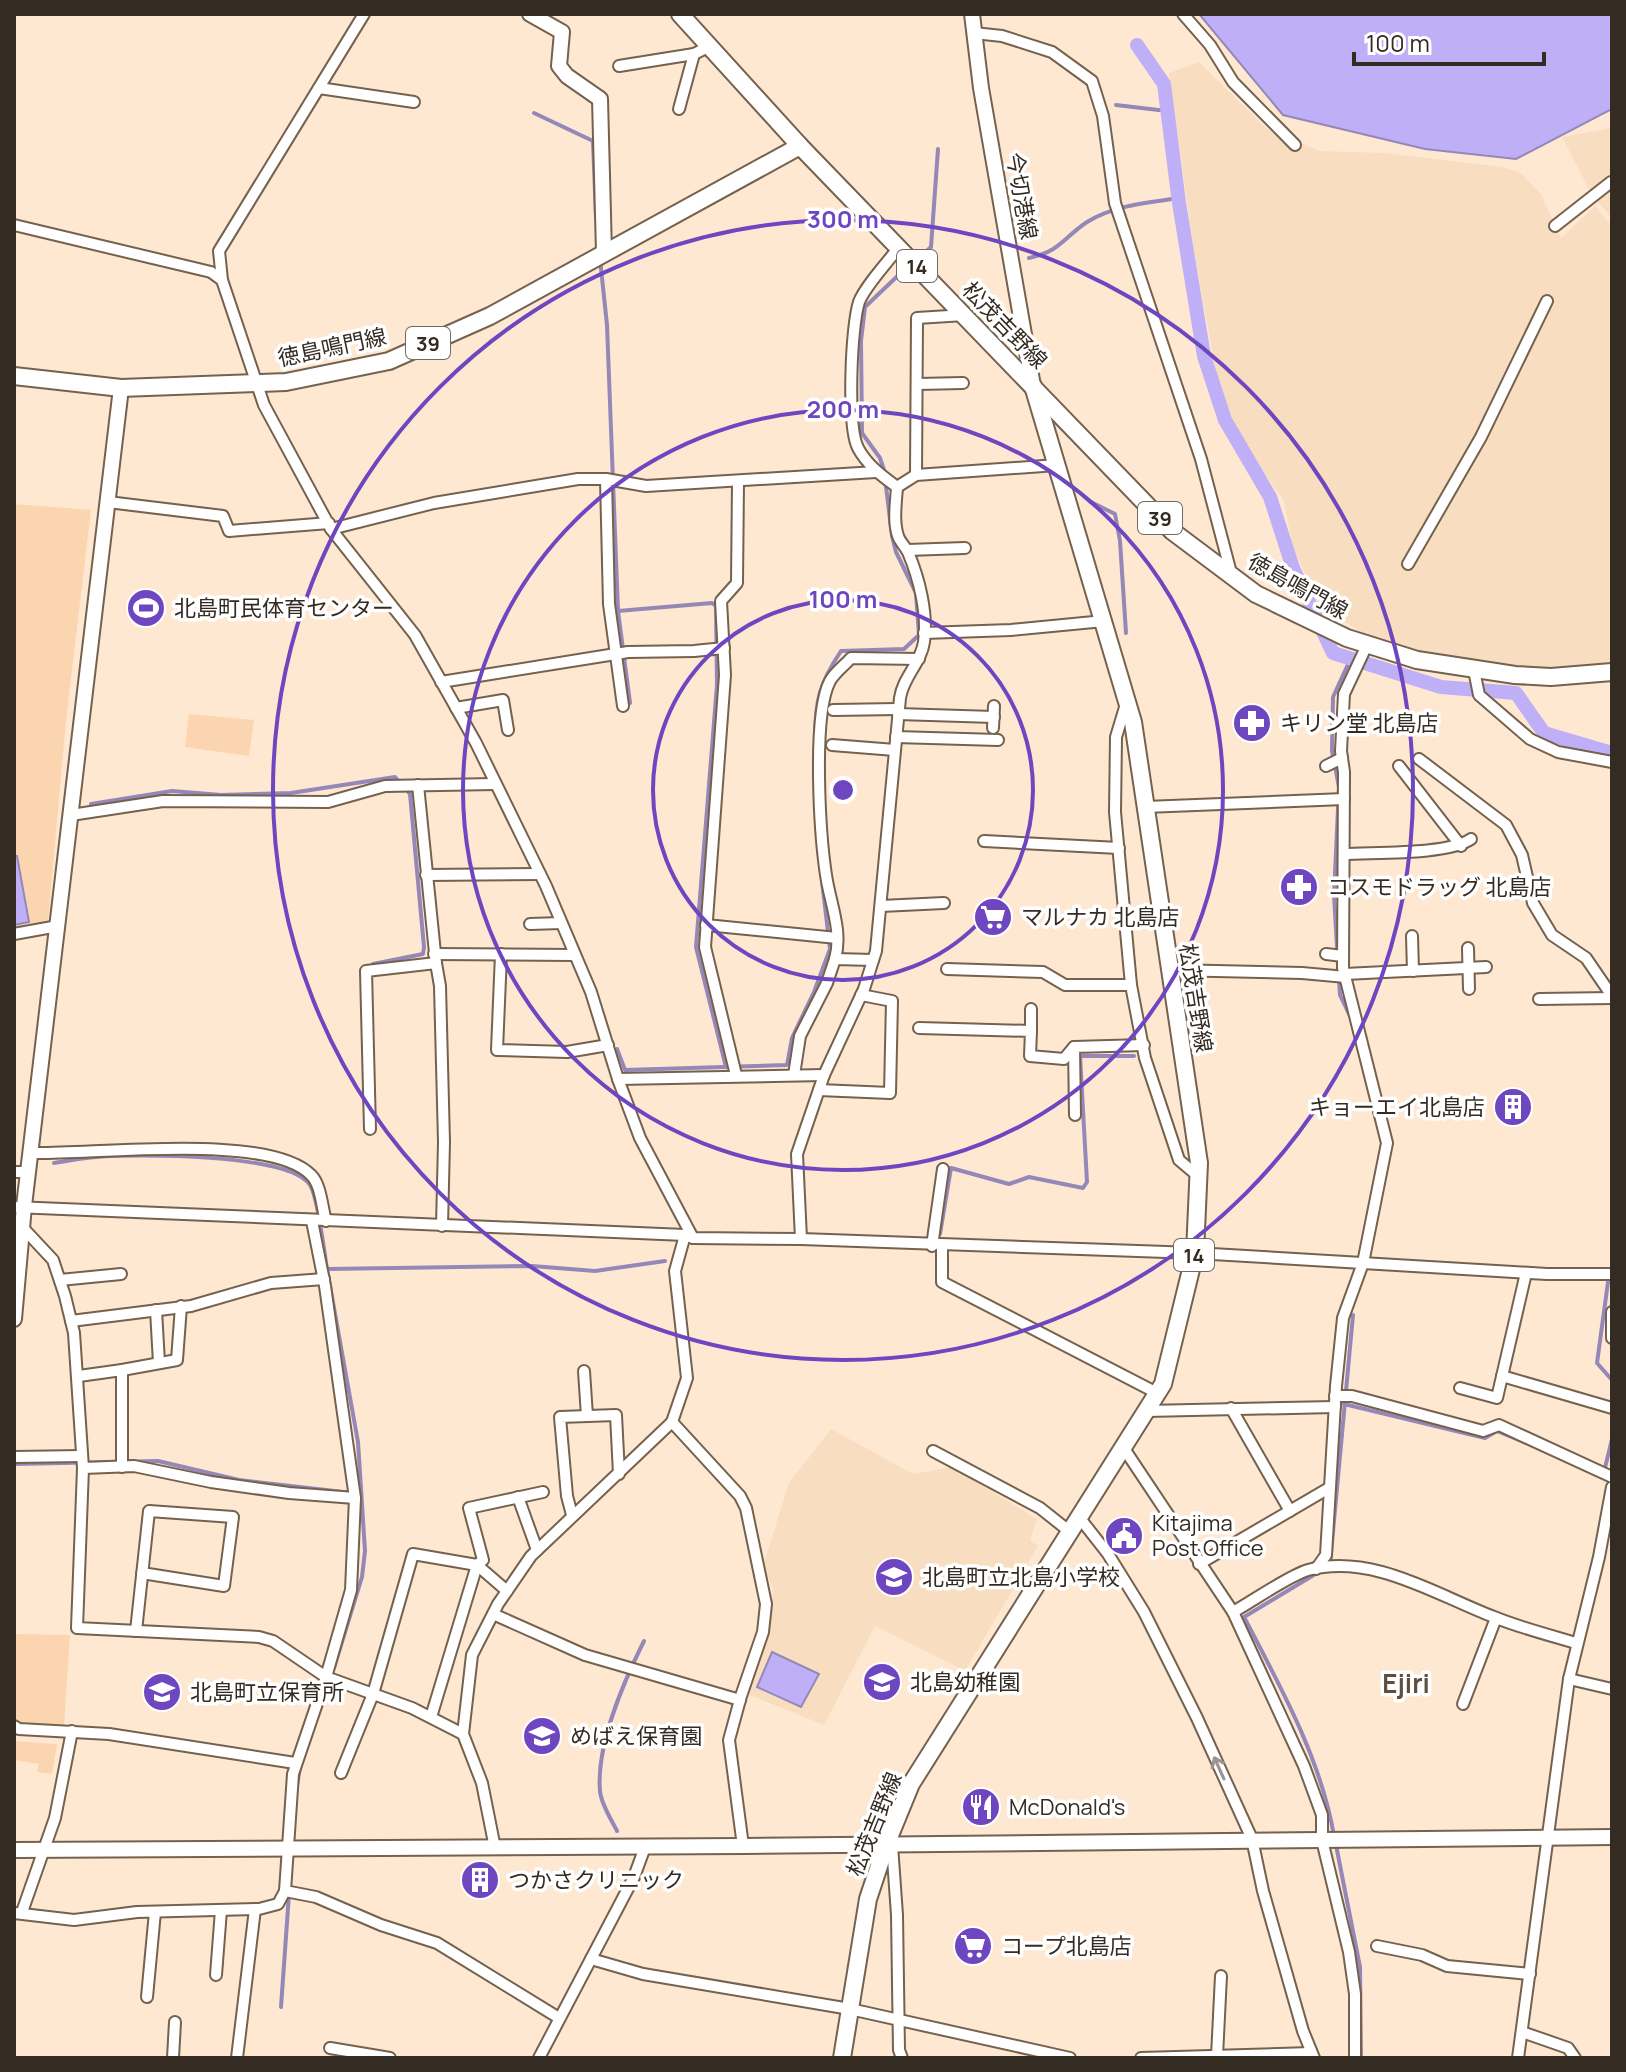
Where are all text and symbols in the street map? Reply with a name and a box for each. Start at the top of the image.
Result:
scale bar [1354,16,1544,66]
text: 100 m [1366,26,1430,59]
street label: 今切港線 [1000,150,1044,242]
text: 300 m [807,202,879,235]
road number: 14 [897,250,937,282]
street label: 松茂吉野線 [956,275,1054,375]
street label: 徳島鳴門線 [275,321,389,373]
road number: 39 [406,327,450,359]
text: 200 m [807,392,879,425]
road number: 39 [1138,502,1182,534]
street label: 徳島鳴門線 [1243,546,1353,626]
text: 100 m [809,582,877,615]
sports icon: 北島町民体育センター [125,587,167,629]
place label: 北島町民体育センター [174,593,394,623]
pharmacy icon: キリン堂 北島店 [1231,702,1273,744]
place label: キリン堂 北島店 [1280,708,1438,738]
centre of rings [829,776,857,804]
pharmacy icon: コスモドラッグ 北島店 [1278,866,1320,908]
place label: コスモドラッグ 北島店 [1327,872,1551,902]
supermarket icon: マルナカ 北島店 [972,896,1014,938]
place label: マルナカ 北島店 [1021,902,1179,932]
street label: 松茂吉野線 [1173,941,1219,1055]
building icon: キョーエイ北島店 [1492,1086,1534,1128]
place label: キョーエイ北島店 [1309,1092,1485,1122]
road number: 14 [1174,1239,1214,1271]
place label: Kitajima Post Office [1152,1508,1264,1563]
public building icon: Kitajima Post Office [1103,1515,1145,1557]
school or university icon: 北島町立北島小学校 [873,1556,915,1598]
place label: 北島町立北島小学校 [922,1562,1120,1592]
school or university icon: 北島幼稚園 [861,1661,903,1703]
district label: Ejiri [1382,1665,1430,1701]
place label: 北島幼稚園 [910,1667,1020,1697]
school or university icon: 北島町立保育所 [141,1671,183,1713]
place label: 北島町立保育所 [190,1677,344,1707]
school or university icon: めばえ保育園 [521,1715,563,1757]
place label: めばえ保育園 [570,1721,702,1751]
one-way arrow [1211,1756,1226,1781]
street label: 松茂吉野線 [839,1767,909,1881]
restaurant icon: McDonald's [960,1786,1002,1828]
place label: McDonald's [1009,1792,1125,1822]
building icon: つかさクリニック [459,1859,501,1901]
place label: つかさクリニック [508,1865,684,1895]
supermarket icon: コープ北島店 [952,1925,994,1967]
place label: コープ北島店 [1001,1931,1132,1961]

